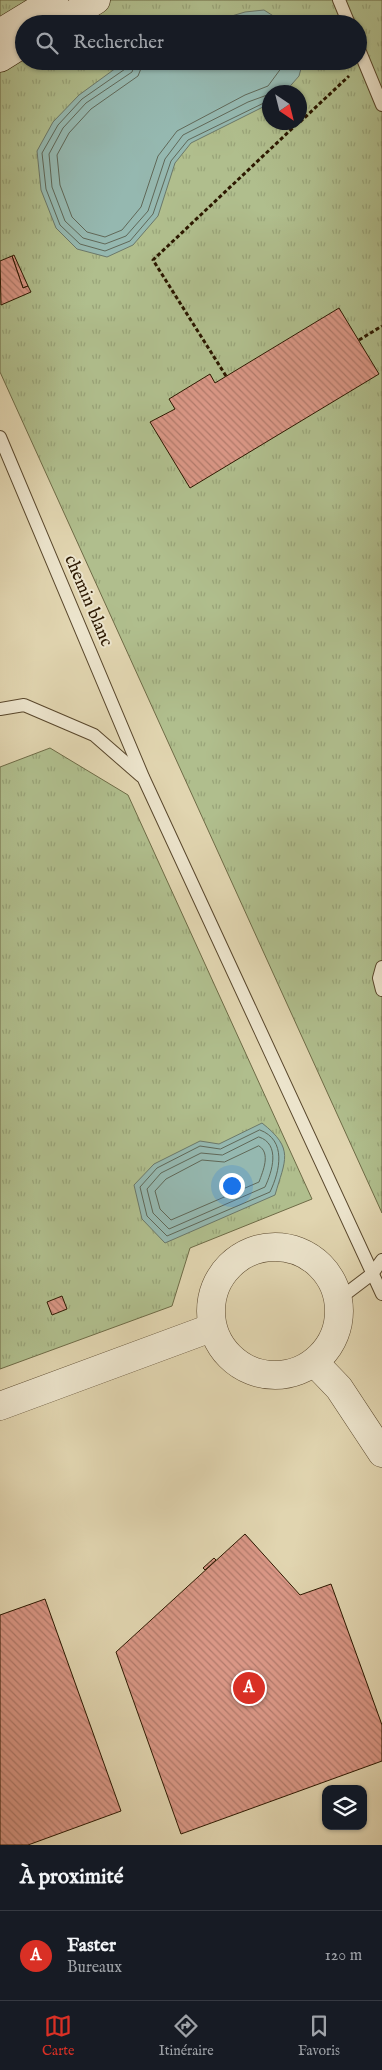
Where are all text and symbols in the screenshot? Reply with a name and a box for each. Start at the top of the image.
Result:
search box [15,15,367,70]
icon: search [33,29,61,57]
text: Rechercher [73,31,164,55]
north arrow [262,85,307,130]
street label: chemin blanc [58,552,118,651]
your location [219,1173,245,1199]
pin: A [233,1669,265,1707]
map controls [322,1785,367,1830]
button: layers [322,1785,367,1830]
text: À proximité [20,1864,123,1891]
text: Faster [67,1934,116,1958]
text: A [31,1946,41,1966]
text: 120 m [325,1946,362,1966]
text: Bureaux [67,1958,122,1978]
tab: Carte [42,2012,75,2060]
tab: Itinéraire [159,2012,214,2060]
tab: Favoris [298,2012,340,2060]

